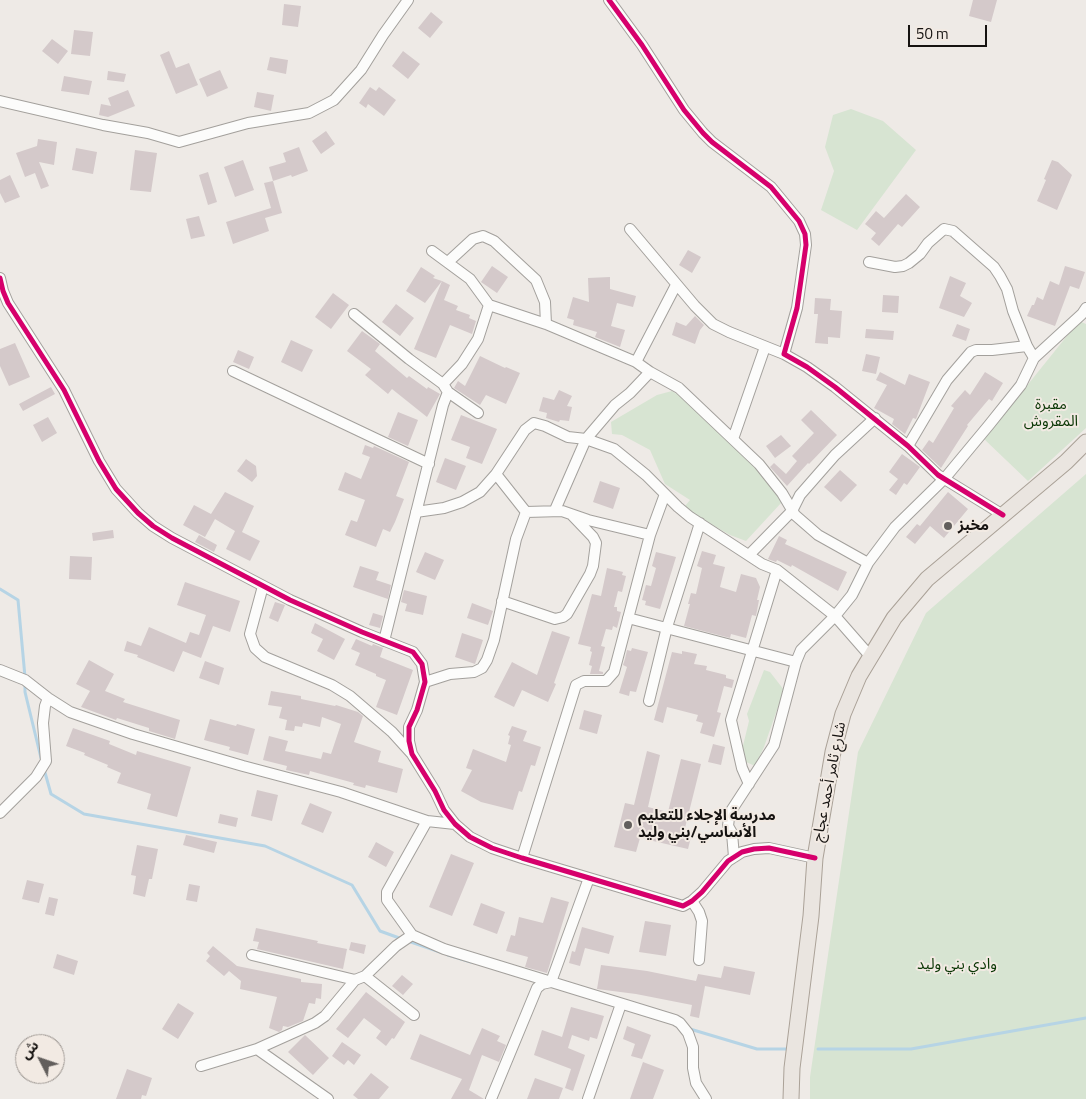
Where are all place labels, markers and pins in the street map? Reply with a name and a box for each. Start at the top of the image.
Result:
place label: مخبز [958,517,989,535]
marker: مخبز [942,520,954,532]
place label: مدرسة الإجلاء للتعليم الأساسي/بني وليد [638,807,776,842]
marker: مدرسة الإجلاء للتعليم الأساسي/بني وليد [622,819,634,831]

